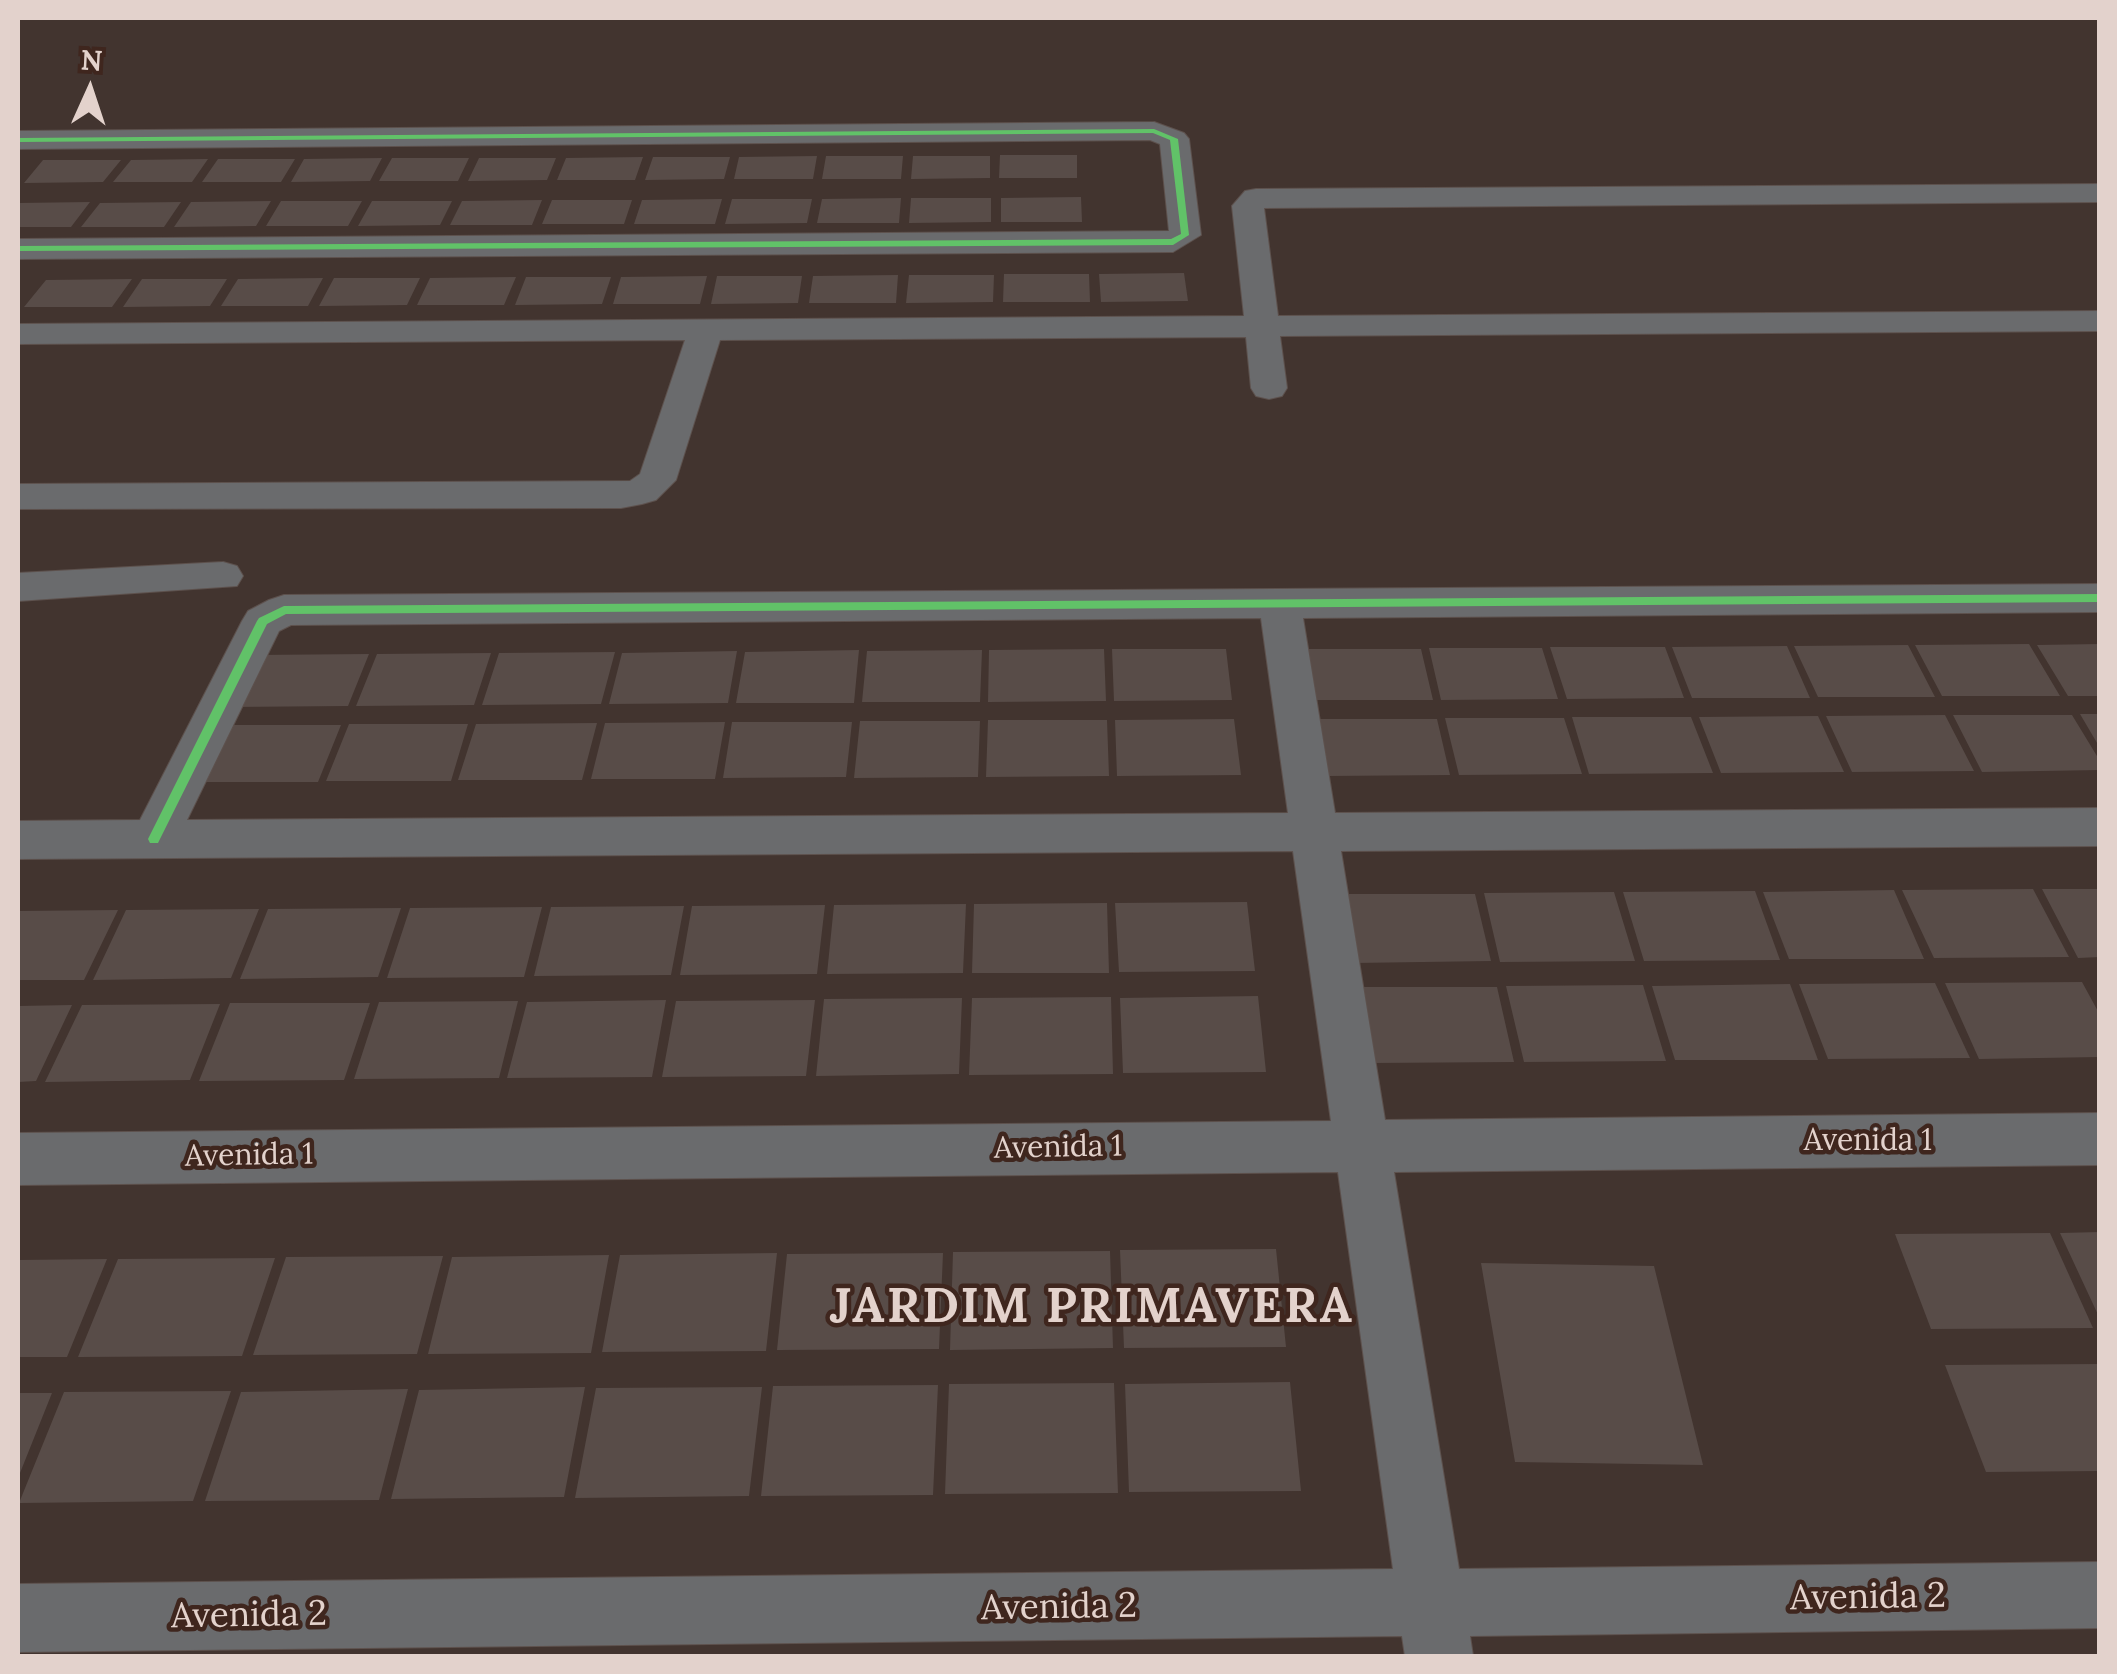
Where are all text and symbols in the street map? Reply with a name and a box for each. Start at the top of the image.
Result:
north arrow [40,40,140,140]
text: N [80,41,103,79]
street label: Avenida 1 [1804,1123,1932,1159]
street label: Avenida 1 [994,1129,1122,1167]
street label: Avenida 1 [185,1137,313,1175]
district label: JARDIM PRIMAVERA [830,1279,1354,1337]
street label: Avenida 2 [1790,1576,1946,1620]
street label: Avenida 2 [981,1586,1137,1630]
street label: Avenida 2 [171,1594,327,1638]

